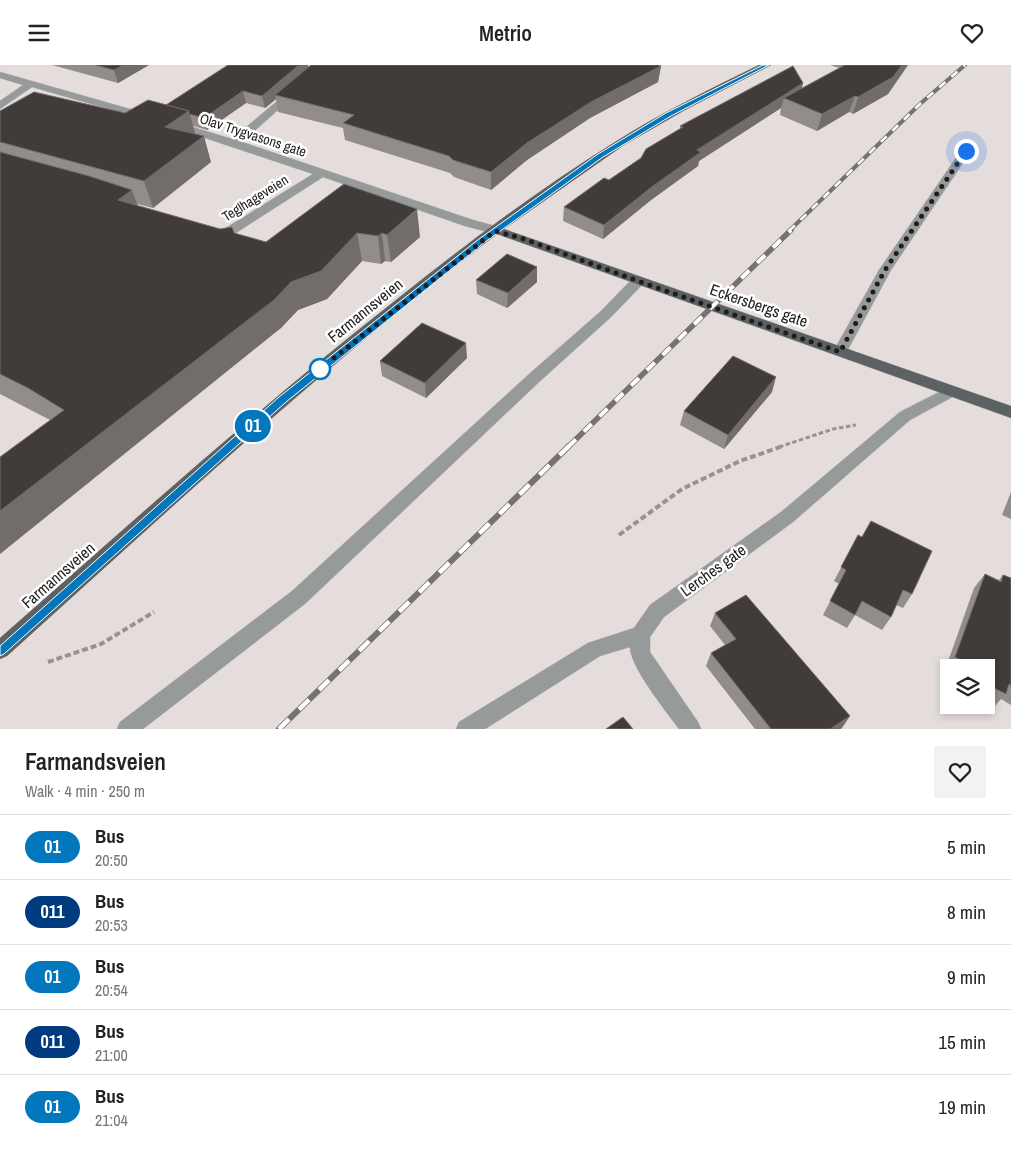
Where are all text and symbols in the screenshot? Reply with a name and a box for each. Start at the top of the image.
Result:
text: Metrio [479,18,532,48]
icon: menu [25,19,53,47]
icon: heart [958,19,986,47]
street label: Olav Trygvasons gate [197,109,309,161]
your location [954,139,979,164]
street label: Teglhageveien [219,171,291,225]
street label: Farmannsveien [323,273,407,347]
street label: Eckersbergs gate [707,278,811,332]
unlabelled marker [309,358,331,380]
line badge: 01 [230,410,276,442]
text: 01 [245,413,261,438]
street label: Farmannsveien [17,537,99,613]
street label: Lerches gate [676,539,750,601]
map controls [940,659,995,714]
button: layers [940,659,995,714]
text: Farmandsveien [25,745,166,777]
button: heart [934,746,986,798]
text: Walk · 4 min · 250 m [25,780,145,802]
text: Bus [95,823,124,849]
text: 01 [44,834,61,859]
text: 5 min [947,834,986,860]
text: 20:50 [95,849,128,871]
text: Bus [95,888,124,914]
text: 011 [41,899,64,924]
text: 8 min [947,899,986,925]
text: 20:53 [95,914,128,936]
text: Bus [95,953,124,979]
text: 01 [44,964,61,989]
text: 9 min [947,964,986,990]
text: 20:54 [95,979,128,1001]
text: Bus [95,1018,124,1044]
text: 011 [41,1029,64,1054]
text: 15 min [938,1029,986,1055]
text: 21:00 [95,1044,128,1066]
text: Bus [95,1083,124,1109]
text: 01 [44,1094,61,1119]
text: 19 min [938,1094,986,1120]
text: 21:04 [95,1109,128,1131]

